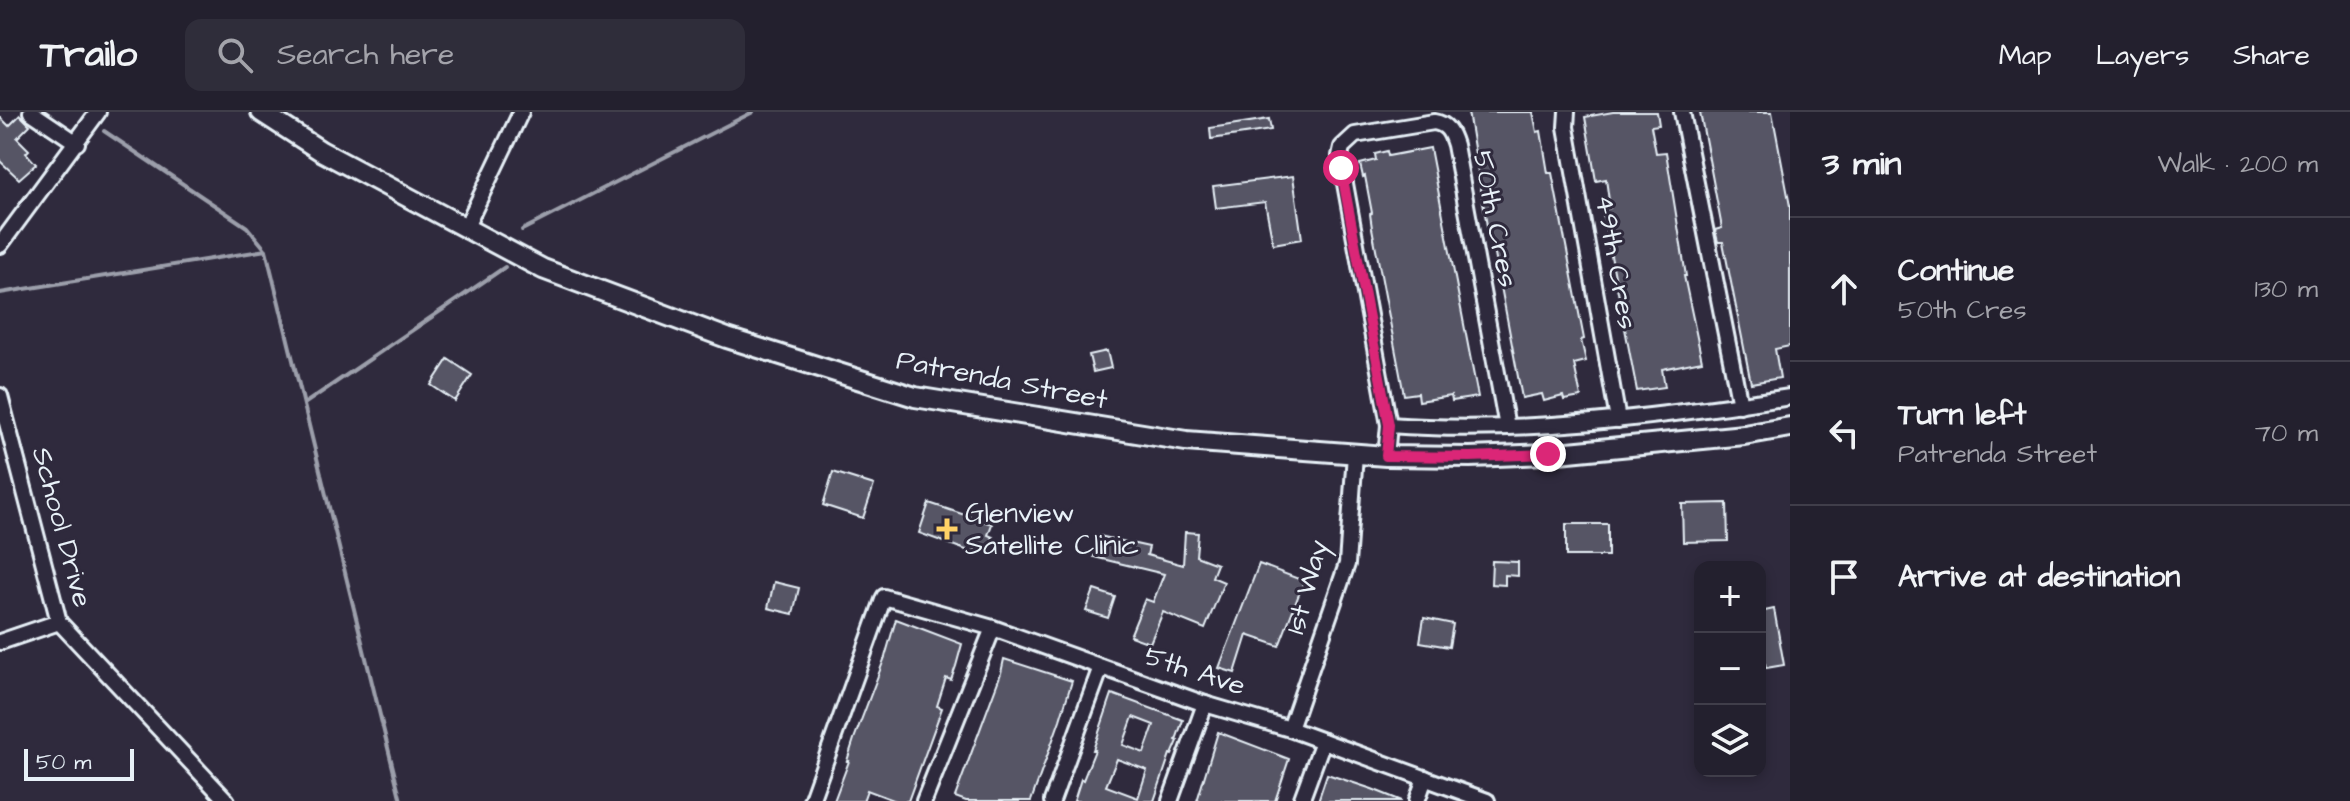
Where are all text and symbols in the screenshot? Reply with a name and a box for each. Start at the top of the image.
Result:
search box [185,19,745,91]
text: Trailo [40,29,137,81]
icon: search [213,33,257,77]
text: Search here [277,34,454,76]
text: Map [1999,36,2052,75]
text: Layers [2096,36,2189,75]
text: Share [2233,36,2310,75]
text: 3 min [1822,140,1902,188]
text: Walk · 200 m [2157,146,2318,182]
street label: 50th Cres [1463,147,1527,291]
route start [1323,150,1359,186]
street label: 49th Cres [1585,192,1647,332]
text: Continue [1898,250,2014,292]
icon: ahead [1822,267,1866,311]
text: 130 m [2254,271,2318,307]
text: 50th Cres [1898,292,2026,328]
street label: Patrenda Street [893,340,1112,420]
text: Turn left [1898,394,2026,436]
icon: left [1822,411,1866,455]
text: 70 m [2255,415,2318,451]
route end [1530,436,1566,472]
text: Patrenda Street [1898,436,2097,472]
street label: School Drive [22,443,102,611]
place label: Glenview Satellite Clinic [965,494,1139,565]
marker: Glenview Satellite Clinic [936,518,958,540]
street label: 1st Way [1276,536,1340,639]
icon: arrive [1822,555,1866,599]
text: Arrive at destination [1898,556,2180,598]
map controls [1694,561,1766,777]
button: + [1694,561,1766,633]
button: − [1694,633,1766,705]
street label: 5th Ave [1140,636,1250,706]
button: layers [1694,705,1766,777]
scale bar [24,745,134,781]
text: 50 m [36,747,91,778]

